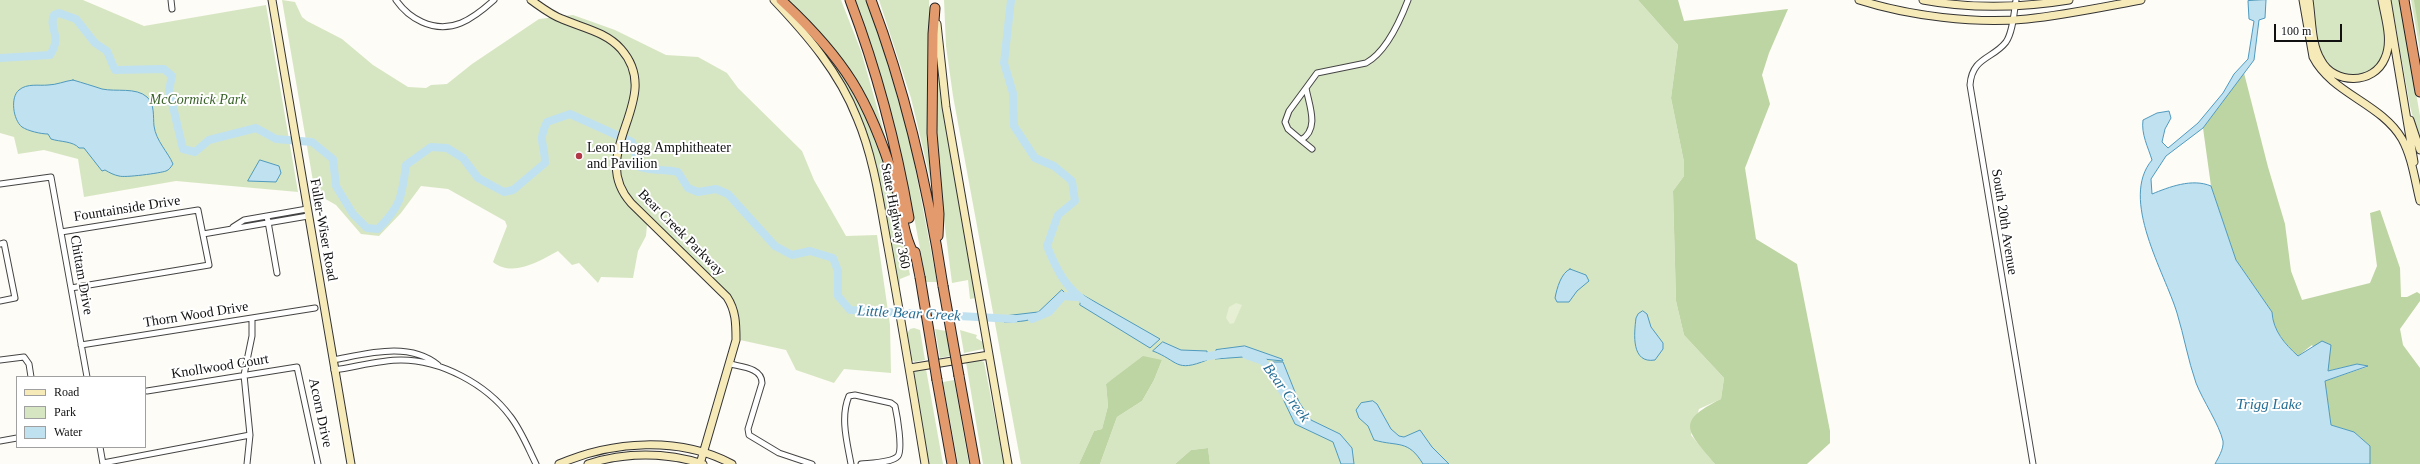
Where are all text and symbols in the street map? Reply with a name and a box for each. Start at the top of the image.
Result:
scale bar [2276,16,2344,42]
text: 100 m [2281,24,2311,38]
park label: McCormick Park [150,92,246,108]
place label: Leon Hogg Amphitheater and Pavilion [587,140,731,172]
marker: Leon Hogg Amphitheater and Pavilion [574,151,584,161]
street label: State Highway 360 [877,162,913,270]
street label: South 20th Avenue [1987,168,2021,276]
street label: Fuller-Wiser Road [306,177,340,283]
street label: Bear Creek Parkway [634,186,728,280]
street label: Fountainside Drive [72,192,182,226]
street label: Chittam Drive [66,234,96,316]
street label: Thorn Wood Drive [142,298,250,332]
water label: Little Bear Creek [857,302,961,326]
street label: Knollwood Court [170,351,270,383]
water label: Bear Creek [1259,360,1313,426]
legend [16,376,146,448]
street label: Acorn Drive [304,377,336,449]
text: Road [54,385,79,399]
water label: Trigg Lake [2236,396,2302,414]
text: Park [54,405,76,419]
text: Water [54,425,82,439]

